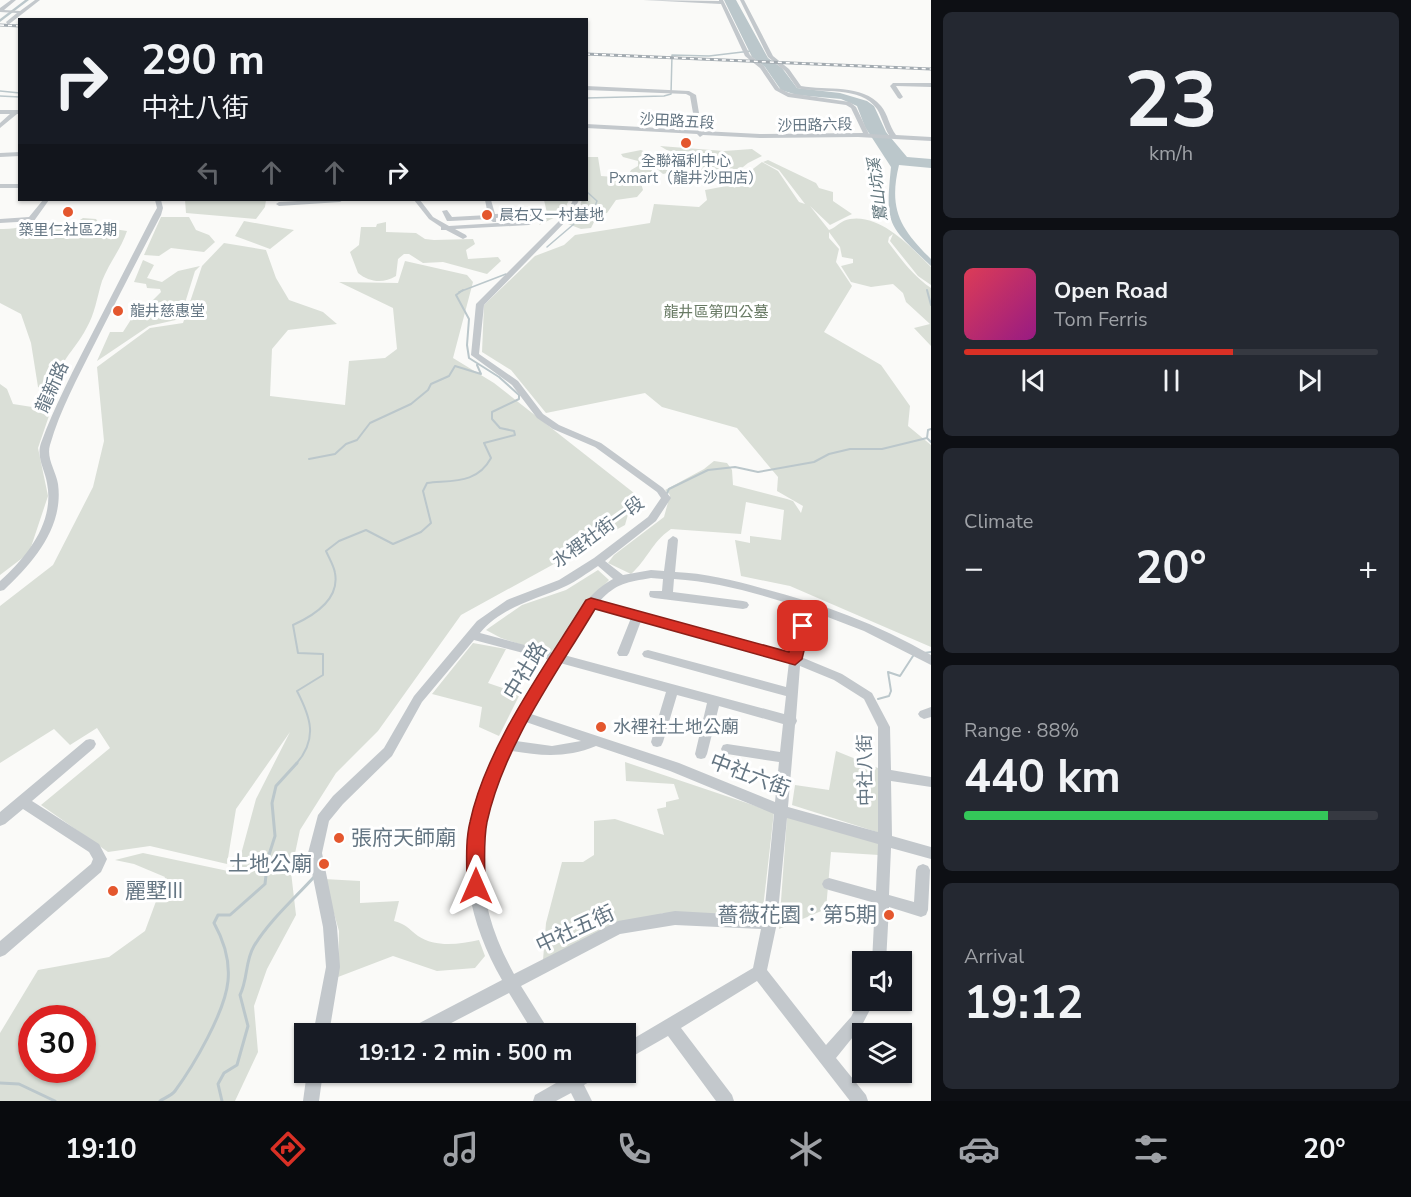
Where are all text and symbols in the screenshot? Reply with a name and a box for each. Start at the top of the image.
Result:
text: 290 m [141,32,265,89]
icon: right [42,42,120,120]
text: 23 [1124,47,1218,154]
text: 中社八街 [141,90,249,127]
street label: 沙田路五段 [639,109,715,133]
street label: 沙田路六段 [777,114,853,136]
marker: 全聯福利中心 Pxmart（龍井沙田店） [679,136,693,150]
text: km/h [1149,140,1193,167]
place label: 全聯福利中心 Pxmart（龍井沙田店） [609,151,763,188]
water label: 鷺山坑溪 [863,155,893,223]
icon: left [192,156,225,189]
icon: ahead [255,156,288,189]
icon: ahead [318,156,351,189]
icon: right [381,156,414,189]
marker: 築里仁社區2期 [61,205,75,219]
place label: 晨右又一村基地 [499,205,604,225]
marker: 晨右又一村基地 [480,208,494,222]
place label: 築里仁社區2期 [18,220,118,240]
text: Open Road [1054,276,1168,306]
place label: 龍井慈惠堂 [130,301,205,321]
park label: 龍井區第四公墓 [663,302,769,322]
marker: 龍井慈惠堂 [111,304,125,318]
text: Tom Ferris [1054,306,1148,333]
street label: 龍新路 [30,357,74,417]
icon: previous [1017,364,1050,397]
icon: pause [1155,364,1188,397]
icon: next [1293,364,1326,397]
street label: 水裡社街一段 [547,491,649,573]
text: Climate [964,508,1033,535]
text: 20° [1135,538,1207,599]
text: − [964,546,984,591]
text: + [1358,546,1378,591]
pin [777,600,828,651]
icon: arrive [786,609,819,642]
street label: 中社路 [497,637,553,705]
place label: 水裡社土地公廟 [613,715,739,739]
text: Range · 88% [964,717,1079,744]
marker: 水裡社土地公廟 [594,720,608,734]
street label: 中社八街 [852,734,878,806]
street label: 中社六街 [706,747,794,803]
text: 440 km [964,747,1121,808]
place label: 張府天師廟 [351,824,456,852]
marker: 張府天師廟 [332,831,346,845]
place label: 土地公廟 [228,850,312,878]
position arrow [444,854,508,918]
marker: 土地公廟 [317,857,331,871]
place label: 麗墅III [125,877,183,905]
marker: 麗墅III [106,884,120,898]
street label: 中社五街 [531,899,619,959]
place label: 薔薇花園：第5期 [717,901,877,929]
marker: 薔薇花園：第5期 [882,908,896,922]
text: Arrival [964,943,1024,970]
map controls [852,951,912,1083]
button: sound [852,951,912,1011]
text: 19:12 [964,973,1083,1034]
speed limit sign: 30 [18,1005,96,1083]
button: layers [852,1023,912,1083]
text: 19:12 · 2 min · 500 m [358,1038,572,1068]
icon: directions [267,1128,309,1170]
icon: music [440,1128,482,1170]
icon: phone [613,1128,655,1170]
icon: climate [785,1128,827,1170]
icon: car [958,1128,1000,1170]
icon: filters [1130,1128,1172,1170]
text: 19:10 [65,1131,137,1168]
text: 20° [1303,1131,1346,1168]

